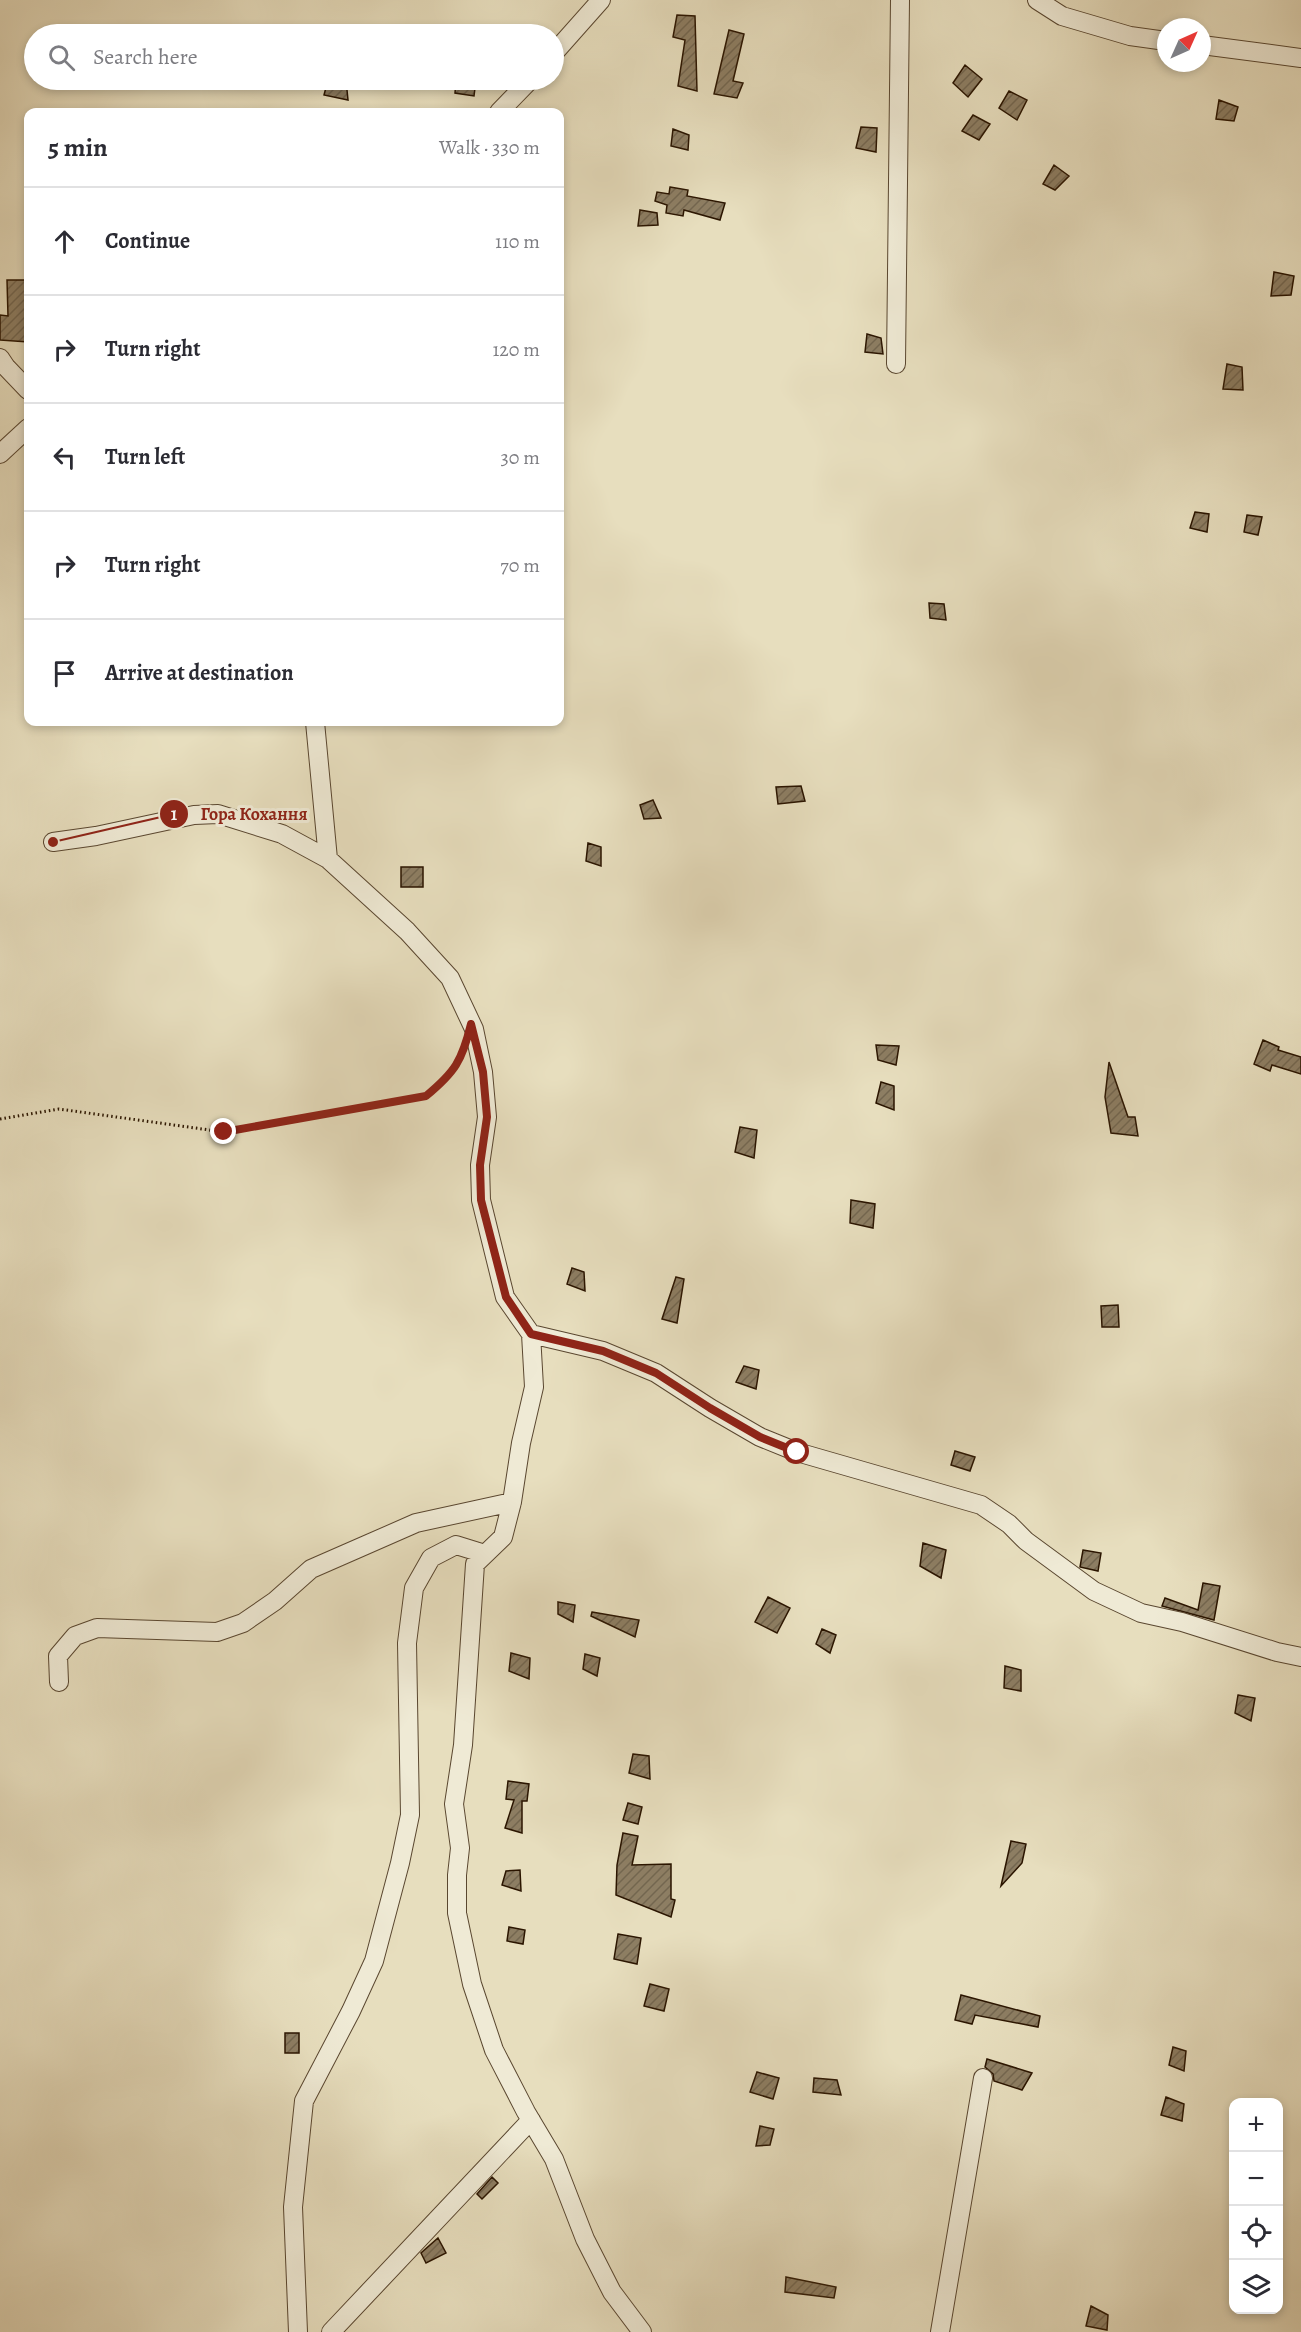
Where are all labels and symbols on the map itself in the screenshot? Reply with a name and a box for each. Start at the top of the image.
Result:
north arrow [1157,18,1211,72]
callout: Гора Кохання [159,796,320,832]
text: 1 [171,802,178,826]
text: Гора Кохання [201,802,307,826]
route end [210,1118,236,1144]
route start [783,1438,809,1464]

